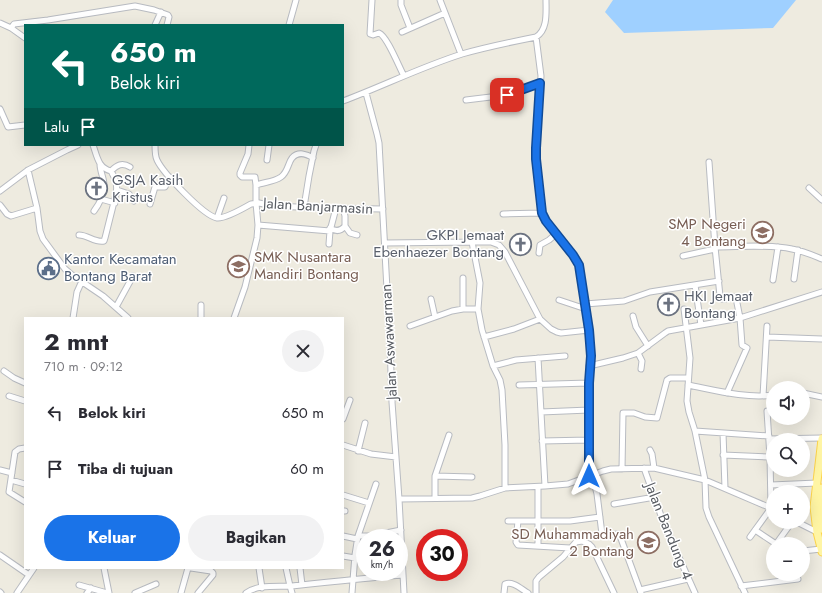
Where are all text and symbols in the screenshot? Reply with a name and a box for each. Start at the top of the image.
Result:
text: 650 m [110,32,197,73]
icon: left [44,40,96,92]
text: Belok kiri [110,70,180,96]
pin [490,78,524,112]
icon: arrive [496,84,518,106]
text: Lalu [44,116,69,138]
icon: arrive [77,116,99,138]
place label: GSJA Kasih Kristus [112,169,183,208]
church icon: GSJA Kasih Kristus [83,176,109,202]
street label: Jalan Banjarmasin [260,192,374,220]
place label: SMP Negeri 4 Bontang [668,213,746,252]
school or university icon: SMP Negeri 4 Bontang [749,220,775,246]
place label: GKPI Jemaat Ebenhaezer Bontang [373,224,504,263]
church icon: GKPI Jemaat Ebenhaezer Bontang [507,231,533,257]
place label: SMK Nusantara Mandiri Bontang [254,246,359,285]
place label: Kantor Kecamatan Bontang Barat [64,248,177,287]
school or university icon: SMK Nusantara Mandiri Bontang [225,253,251,279]
public building icon: Kantor Kecamatan Bontang Barat [35,255,61,281]
street label: Jalan Aswawarman [375,283,403,403]
place label: HKI Jemaat Bontang [684,285,753,324]
church icon: HKI Jemaat Bontang [656,292,682,318]
text: 2 mnt [44,324,108,359]
button: close [282,330,324,372]
text: 710 m · 09:12 [44,357,123,376]
map controls [766,381,810,581]
button: sound [766,381,810,425]
icon: left [44,402,66,424]
text: Belok kiri [78,402,146,424]
text: 650 m [282,402,324,424]
button: search [766,433,810,477]
position arrow [568,455,610,497]
icon: arrive [44,458,66,480]
text: Tiba di tujuan [78,458,173,480]
text: 60 m [290,458,324,480]
street label: Jalan Bandung 4 [639,477,699,583]
button: + [766,485,810,529]
button: Keluar [44,515,180,561]
button: Bagikan [188,515,324,561]
place label: SD Muhammadiyah 2 Bontang [511,523,634,562]
speed limit sign: 30 [416,529,468,581]
school or university icon: SD Muhammadiyah 2 Bontang [636,530,662,556]
text: 26 [369,535,395,564]
button: − [766,537,810,581]
text: km/h [371,557,393,572]

